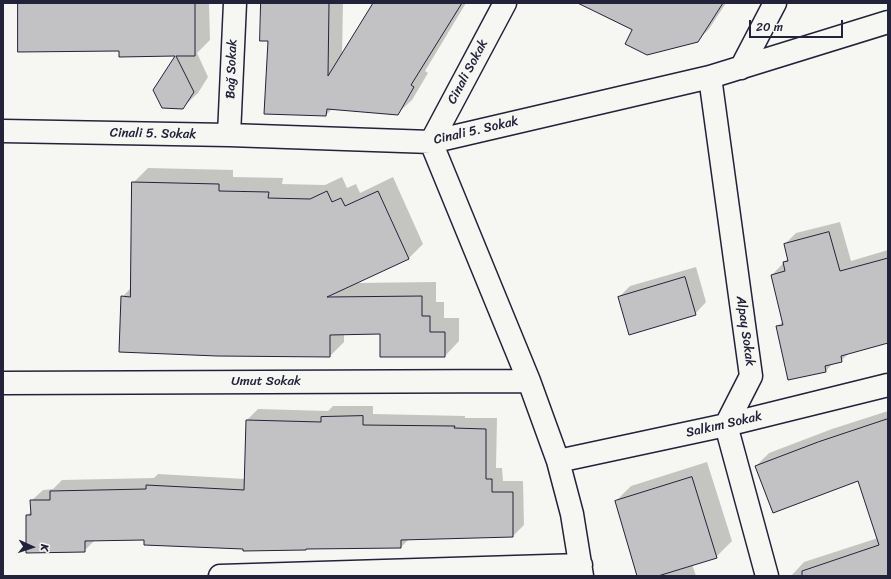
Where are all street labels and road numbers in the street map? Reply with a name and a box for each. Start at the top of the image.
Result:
street label: Cinali Sokak [444,37,492,107]
street label: Bağ Sokak [223,39,241,99]
street label: Cinali 5. Sokak [432,114,520,148]
street label: Cinali 5. Sokak [110,125,196,143]
street label: Alpay Sokak [732,295,758,367]
street label: Umut Sokak [231,374,301,390]
street label: Salkım Sokak [685,409,763,441]

